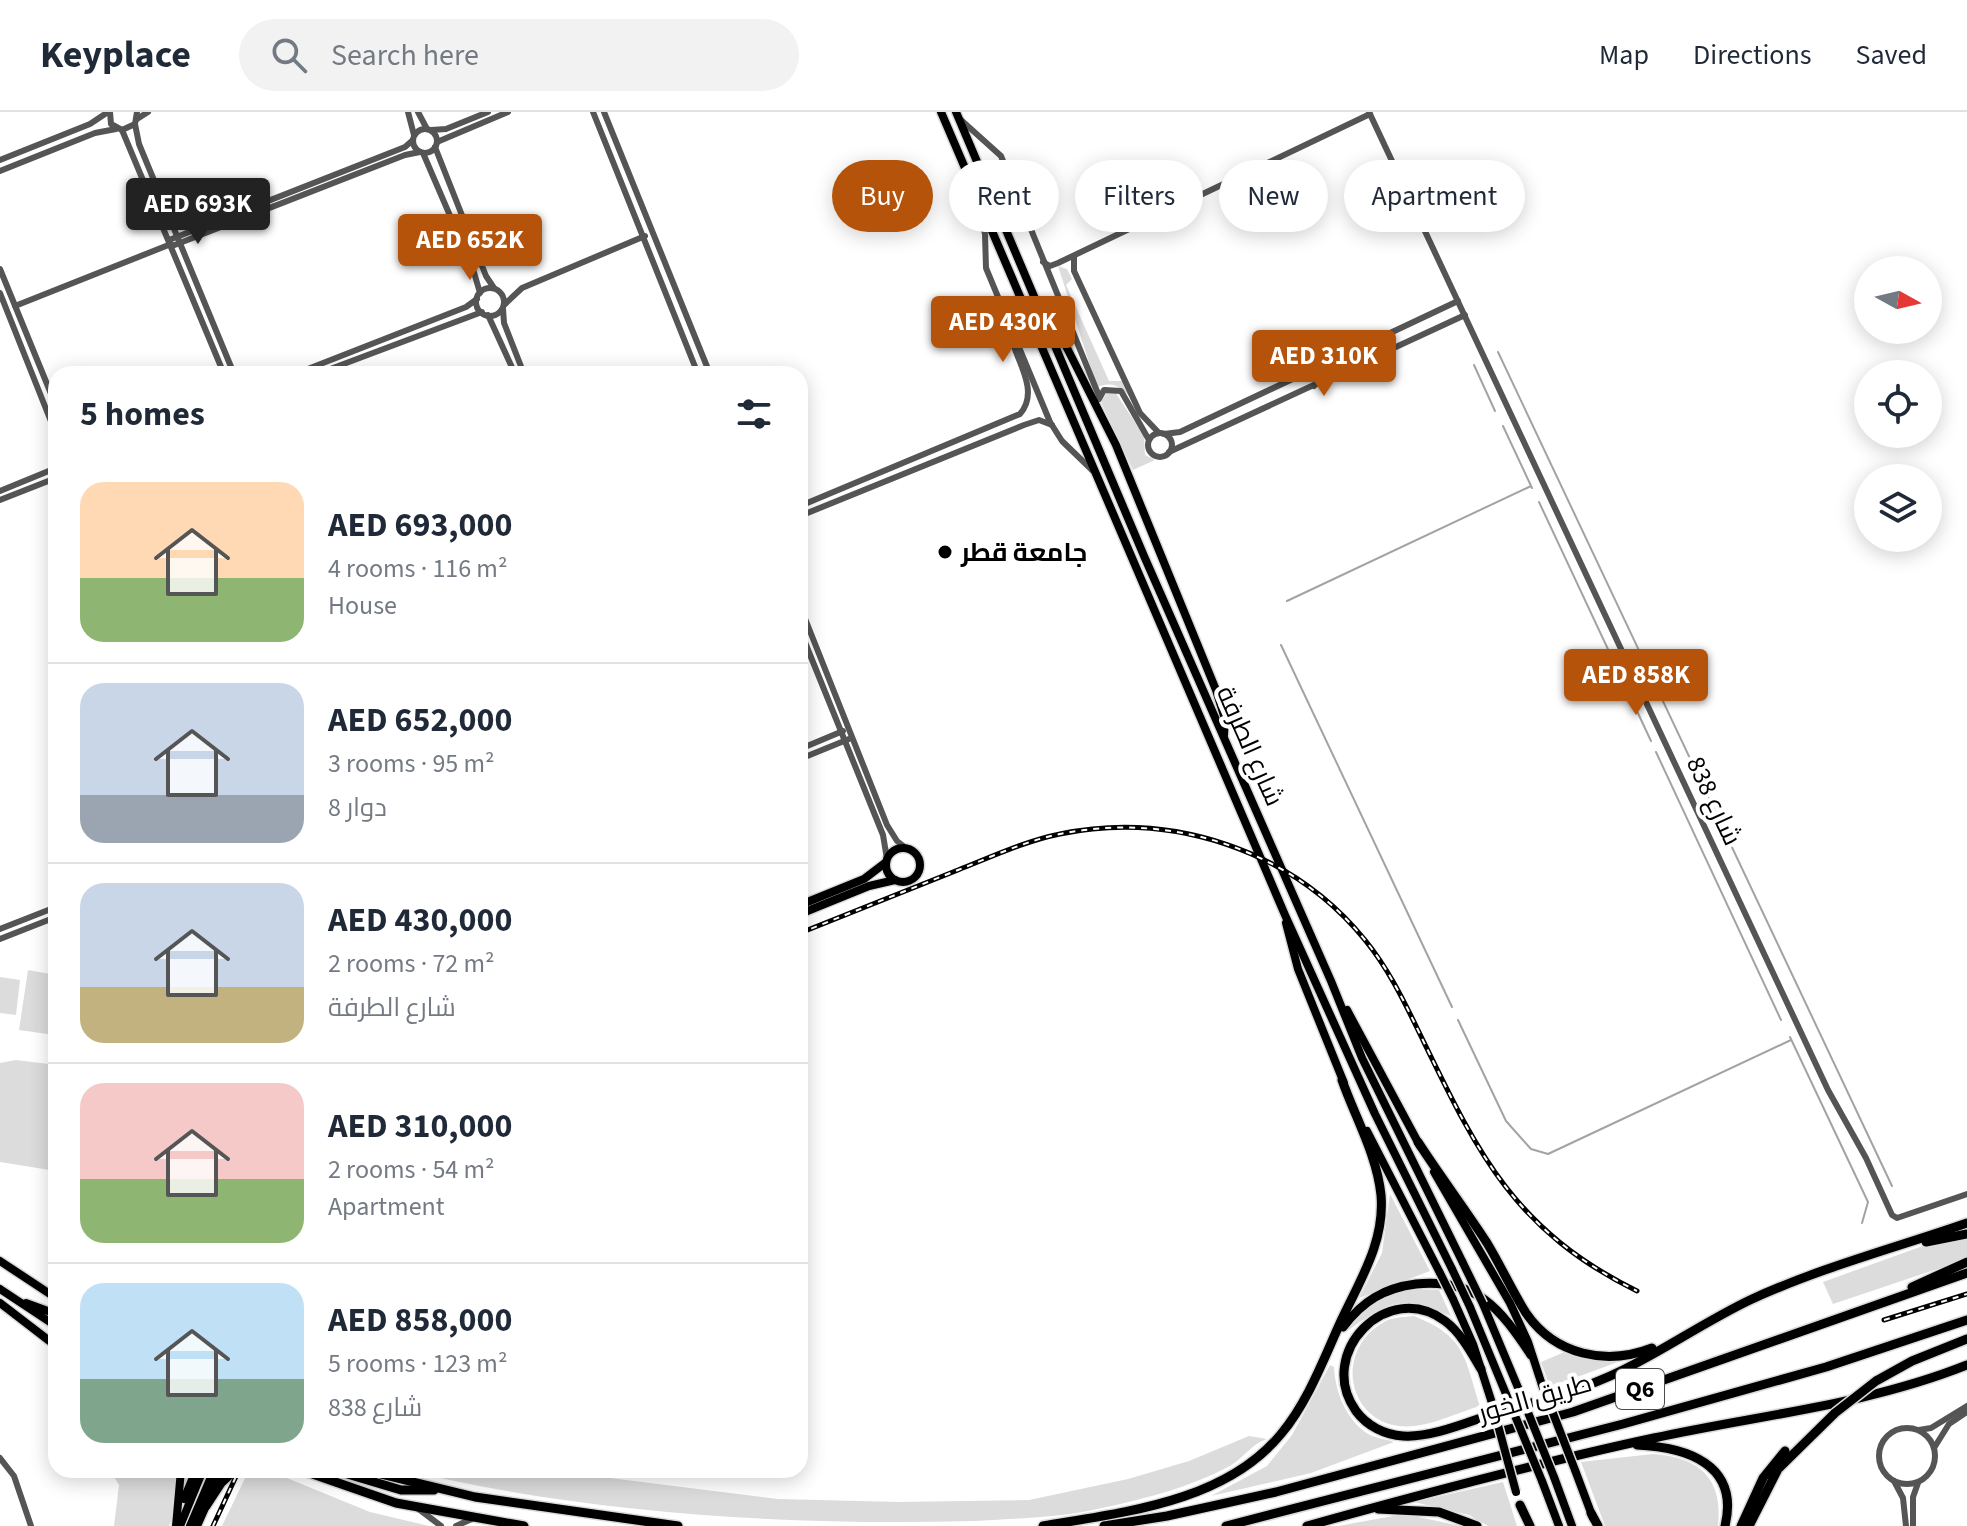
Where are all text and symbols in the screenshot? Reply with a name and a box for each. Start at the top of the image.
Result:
search box [239,19,799,91]
text: Keyplace [40,28,191,82]
icon: search [267,33,311,77]
text: Search here [331,34,479,77]
text: Map [1599,35,1649,75]
text: Directions [1693,35,1812,75]
text: Saved [1856,35,1927,75]
chip: Buy [832,160,933,232]
chip: Rent [949,160,1059,232]
chip: Filters [1075,160,1203,232]
chip: New [1219,160,1328,232]
chip: Apartment [1344,160,1525,232]
pin: AED 693K [115,178,281,246]
text: AED 693K [144,185,252,222]
pin: AED 652K [387,214,553,282]
text: AED 652K [416,221,524,258]
north arrow [1854,256,1942,344]
map controls [1854,256,1942,552]
pin: AED 430K [920,296,1086,364]
text: AED 430K [949,303,1057,340]
pin: AED 310K [1241,330,1407,398]
text: AED 310K [1270,337,1378,374]
button: locate [1854,360,1942,448]
text: 5 homes [80,390,205,439]
icon: filters [732,392,776,436]
button: layers [1854,464,1942,552]
text: AED 693,000 [328,501,512,550]
icon: home [144,514,240,610]
place label: جامعة قطر [960,534,1087,571]
marker: جامعة قطر [936,543,954,561]
text: 4 rooms · 116 m² [328,550,507,587]
text: House [328,587,397,624]
pin: AED 858K [1553,649,1719,717]
text: AED 858K [1582,656,1690,693]
street label: شارع الطرفة [1207,680,1293,812]
text: AED 652,000 [328,696,512,745]
icon: home [144,715,240,811]
text: 3 rooms · 95 m² [328,745,495,782]
street label: شارع 838 [1677,750,1751,852]
text: دوار 8 [328,789,387,826]
text: AED 430,000 [328,896,512,945]
icon: home [144,915,240,1011]
text: 2 rooms · 72 m² [328,945,495,982]
text: شارع الطرفة [328,989,456,1026]
text: AED 310,000 [328,1102,512,1151]
icon: home [144,1115,240,1211]
text: 2 rooms · 54 m² [328,1151,495,1188]
text: Apartment [328,1188,445,1225]
text: AED 858,000 [328,1296,512,1345]
icon: home [144,1315,240,1411]
text: 5 rooms · 123 m² [328,1345,507,1382]
street label: طريق الخور [1472,1364,1596,1432]
road number: Q6 [1616,1369,1664,1409]
text: شارع 838 [328,1389,422,1426]

